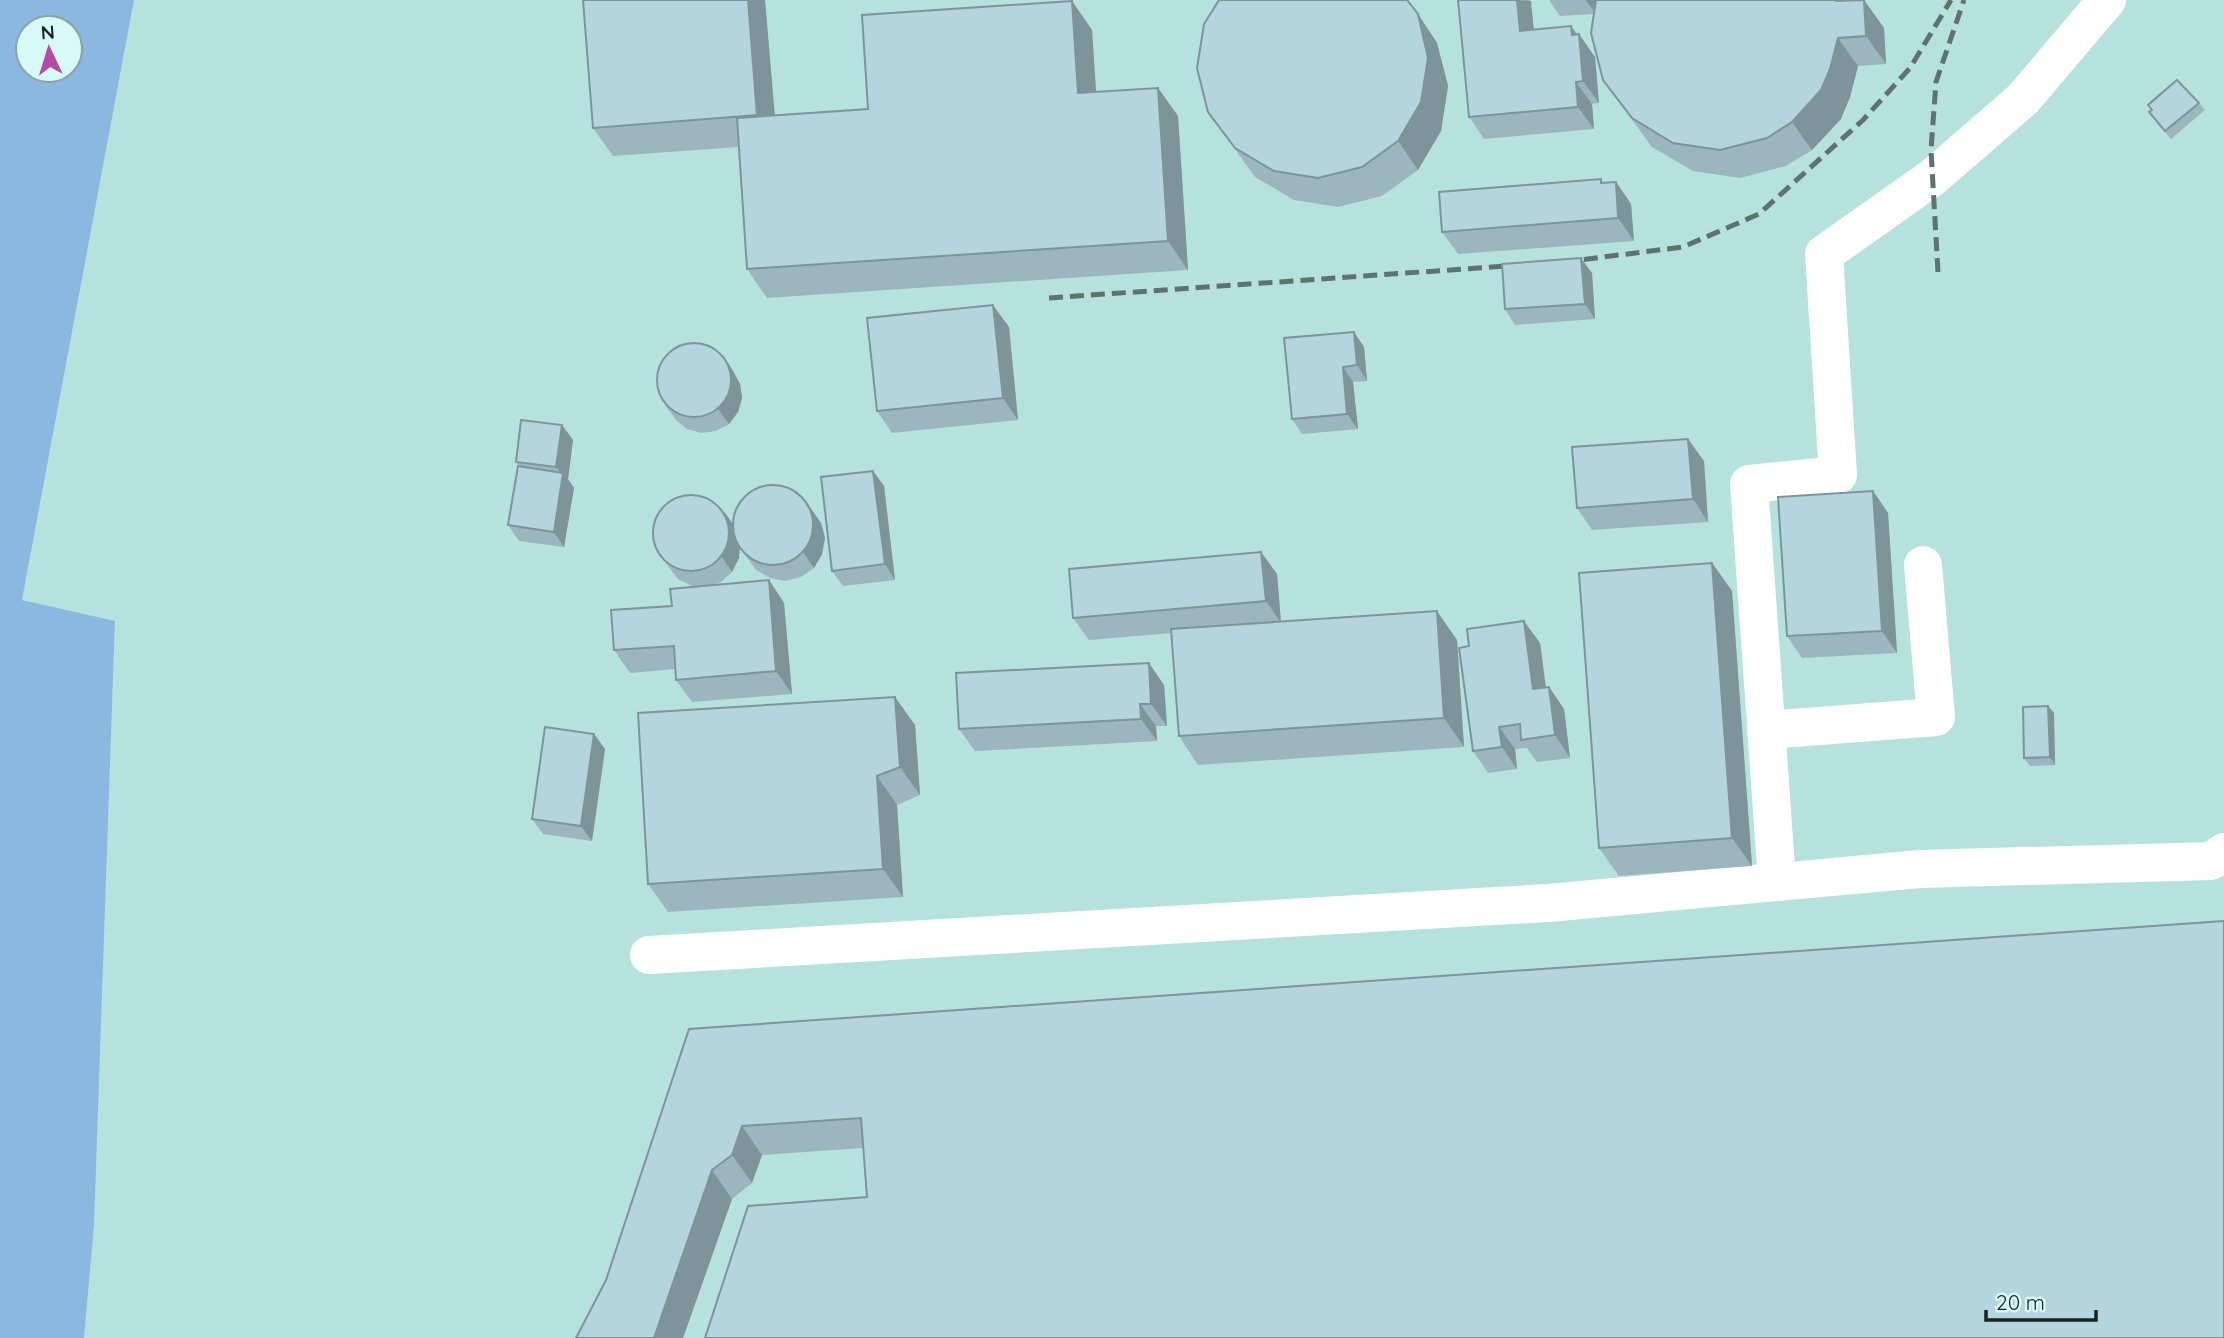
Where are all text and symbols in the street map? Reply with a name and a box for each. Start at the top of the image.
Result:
north arrow [14,14,84,84]
text: N [40,20,56,44]
scale bar [1986,1278,2096,1322]
text: 20 m [1996,1289,2045,1315]

